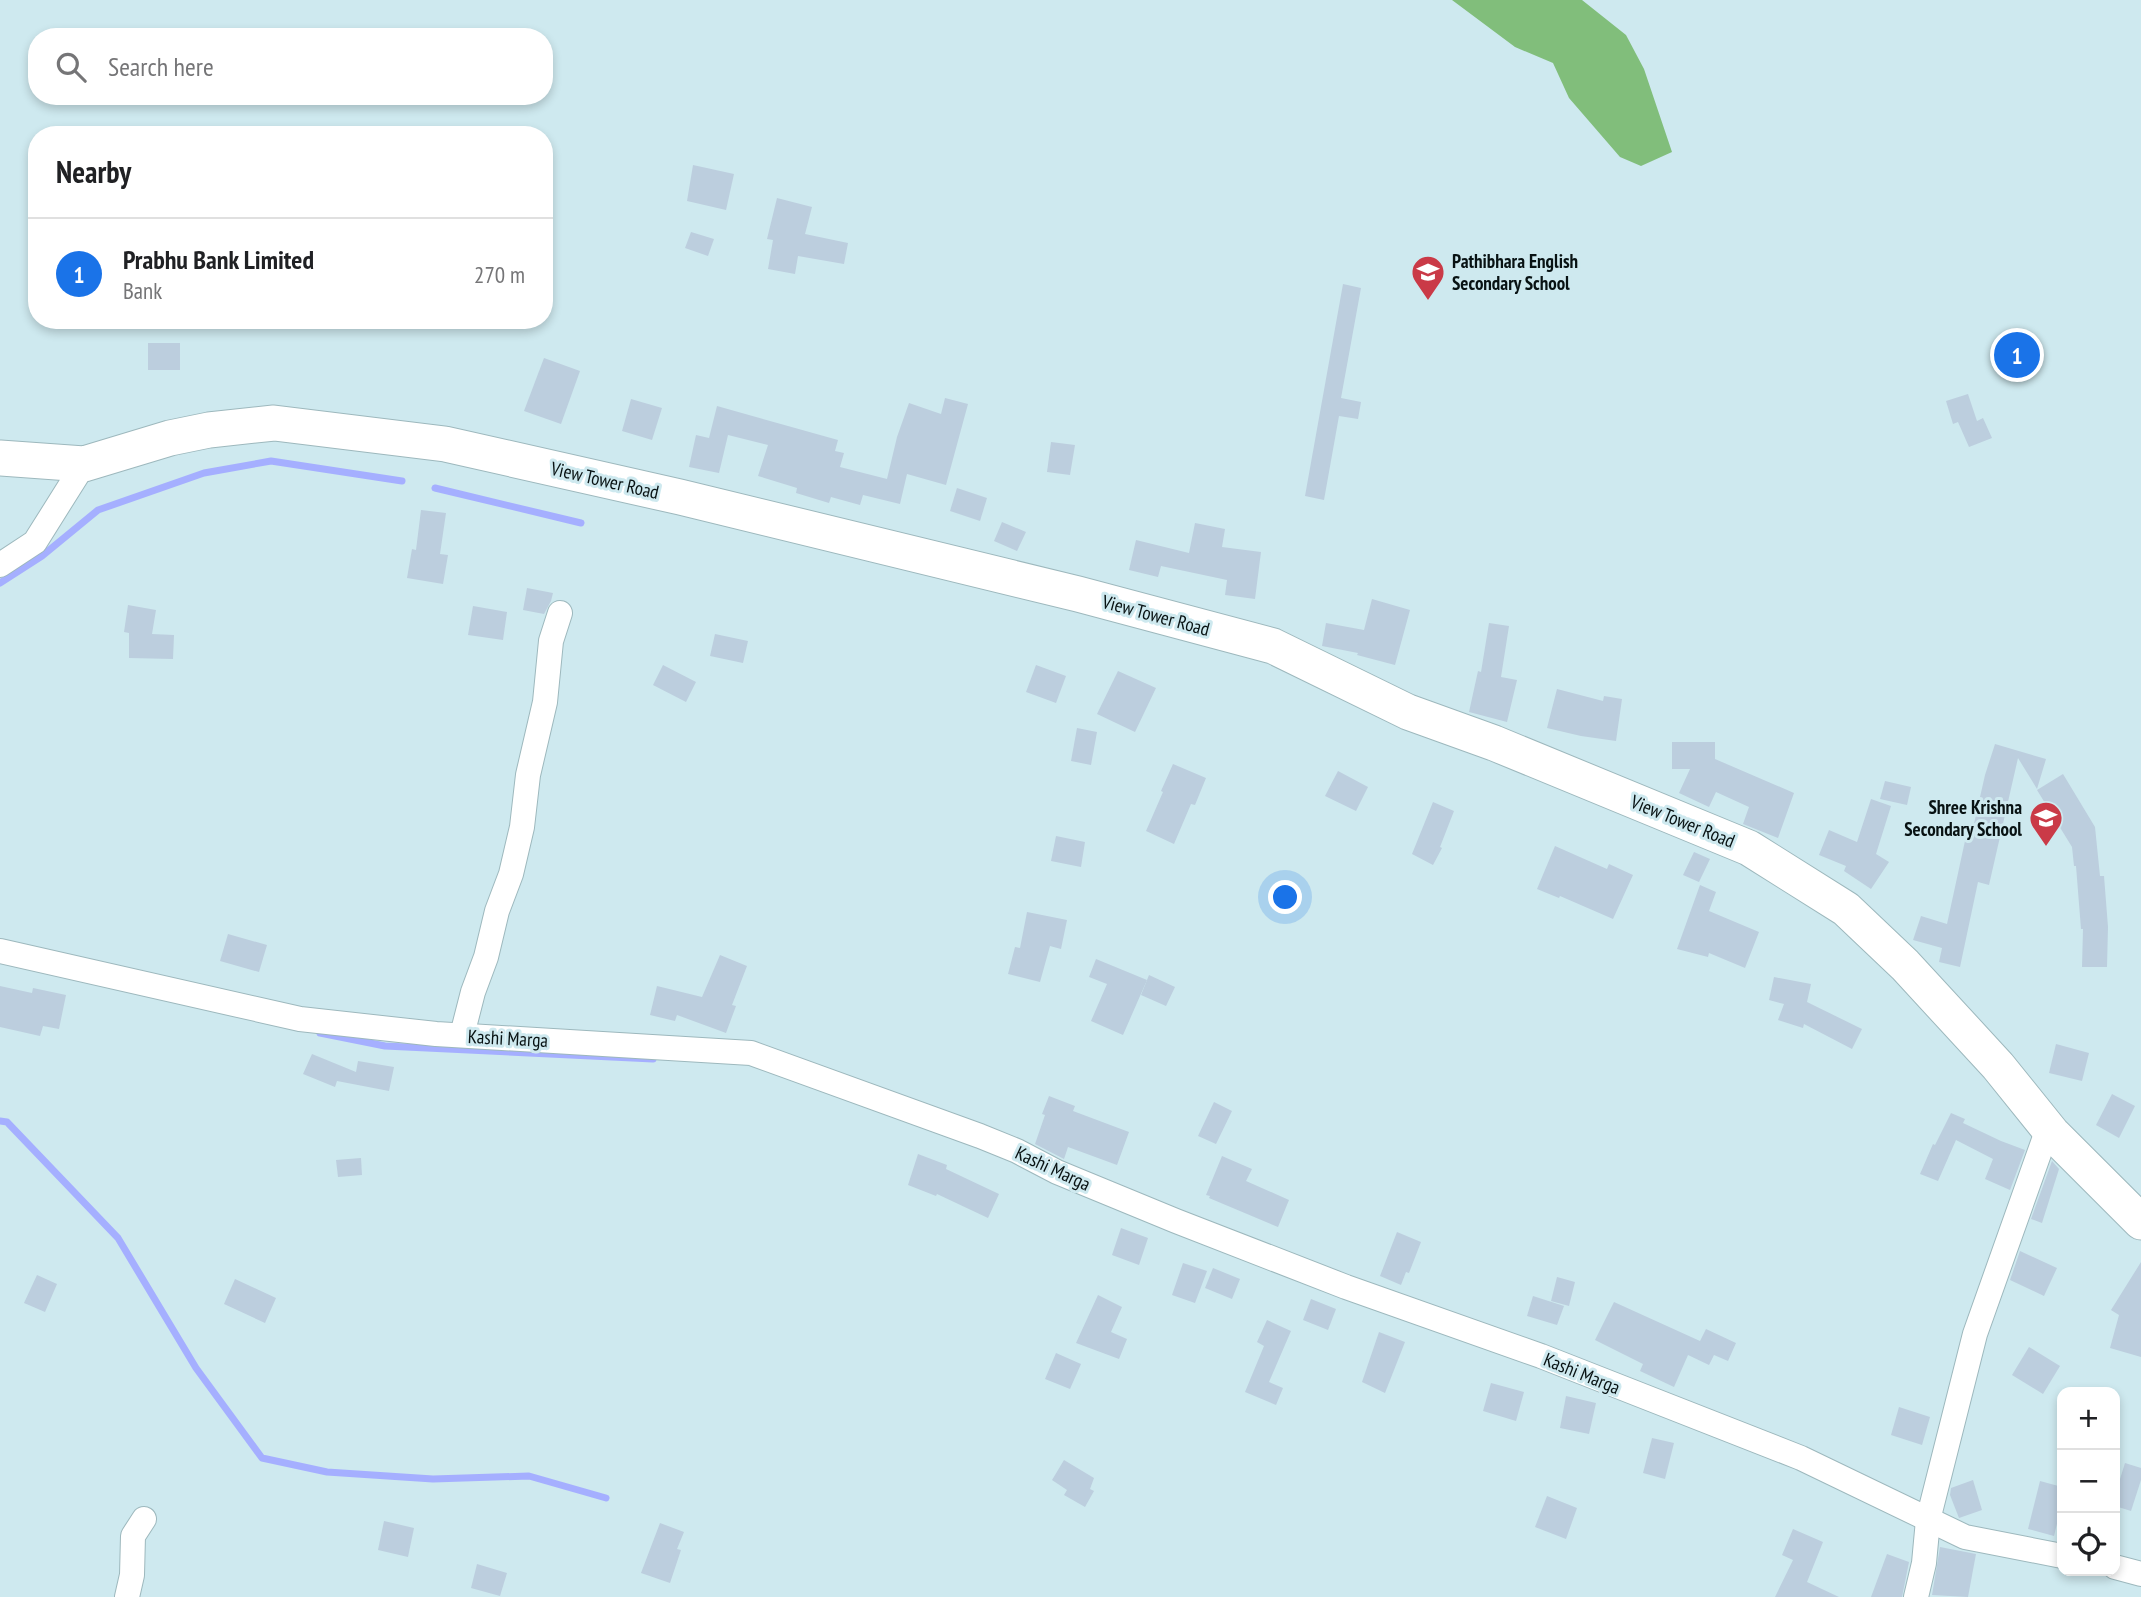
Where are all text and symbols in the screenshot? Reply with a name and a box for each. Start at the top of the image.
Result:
search box [28,28,553,105]
icon: search [52,48,90,86]
text: Search here [108,50,214,83]
text: Nearby [56,152,131,191]
text: Prabhu Bank Limited [123,243,314,276]
place label: Pathibhara English Secondary School [1452,249,1578,295]
school or university icon: Pathibhara English Secondary School [1409,253,1447,302]
text: 1 [74,260,85,289]
text: 270 m [474,260,525,289]
text: Bank [123,276,162,305]
pin: 1 [1994,329,2040,381]
street label: View Tower Road [548,456,661,504]
street label: View Tower Road [1099,589,1212,641]
street label: View Tower Road [1627,789,1739,853]
place label: Shree Krishna Secondary School [1904,795,2022,841]
school or university icon: Shree Krishna Secondary School [2027,799,2065,848]
your location [1268,880,1302,914]
street label: Kashi Marga [467,1024,549,1052]
street label: Kashi Marga [1012,1140,1094,1196]
street label: Kashi Marga [1540,1347,1624,1399]
map controls [2057,1387,2120,1576]
button: + [2057,1387,2120,1450]
button: − [2057,1450,2120,1513]
button: locate [2057,1513,2120,1576]

